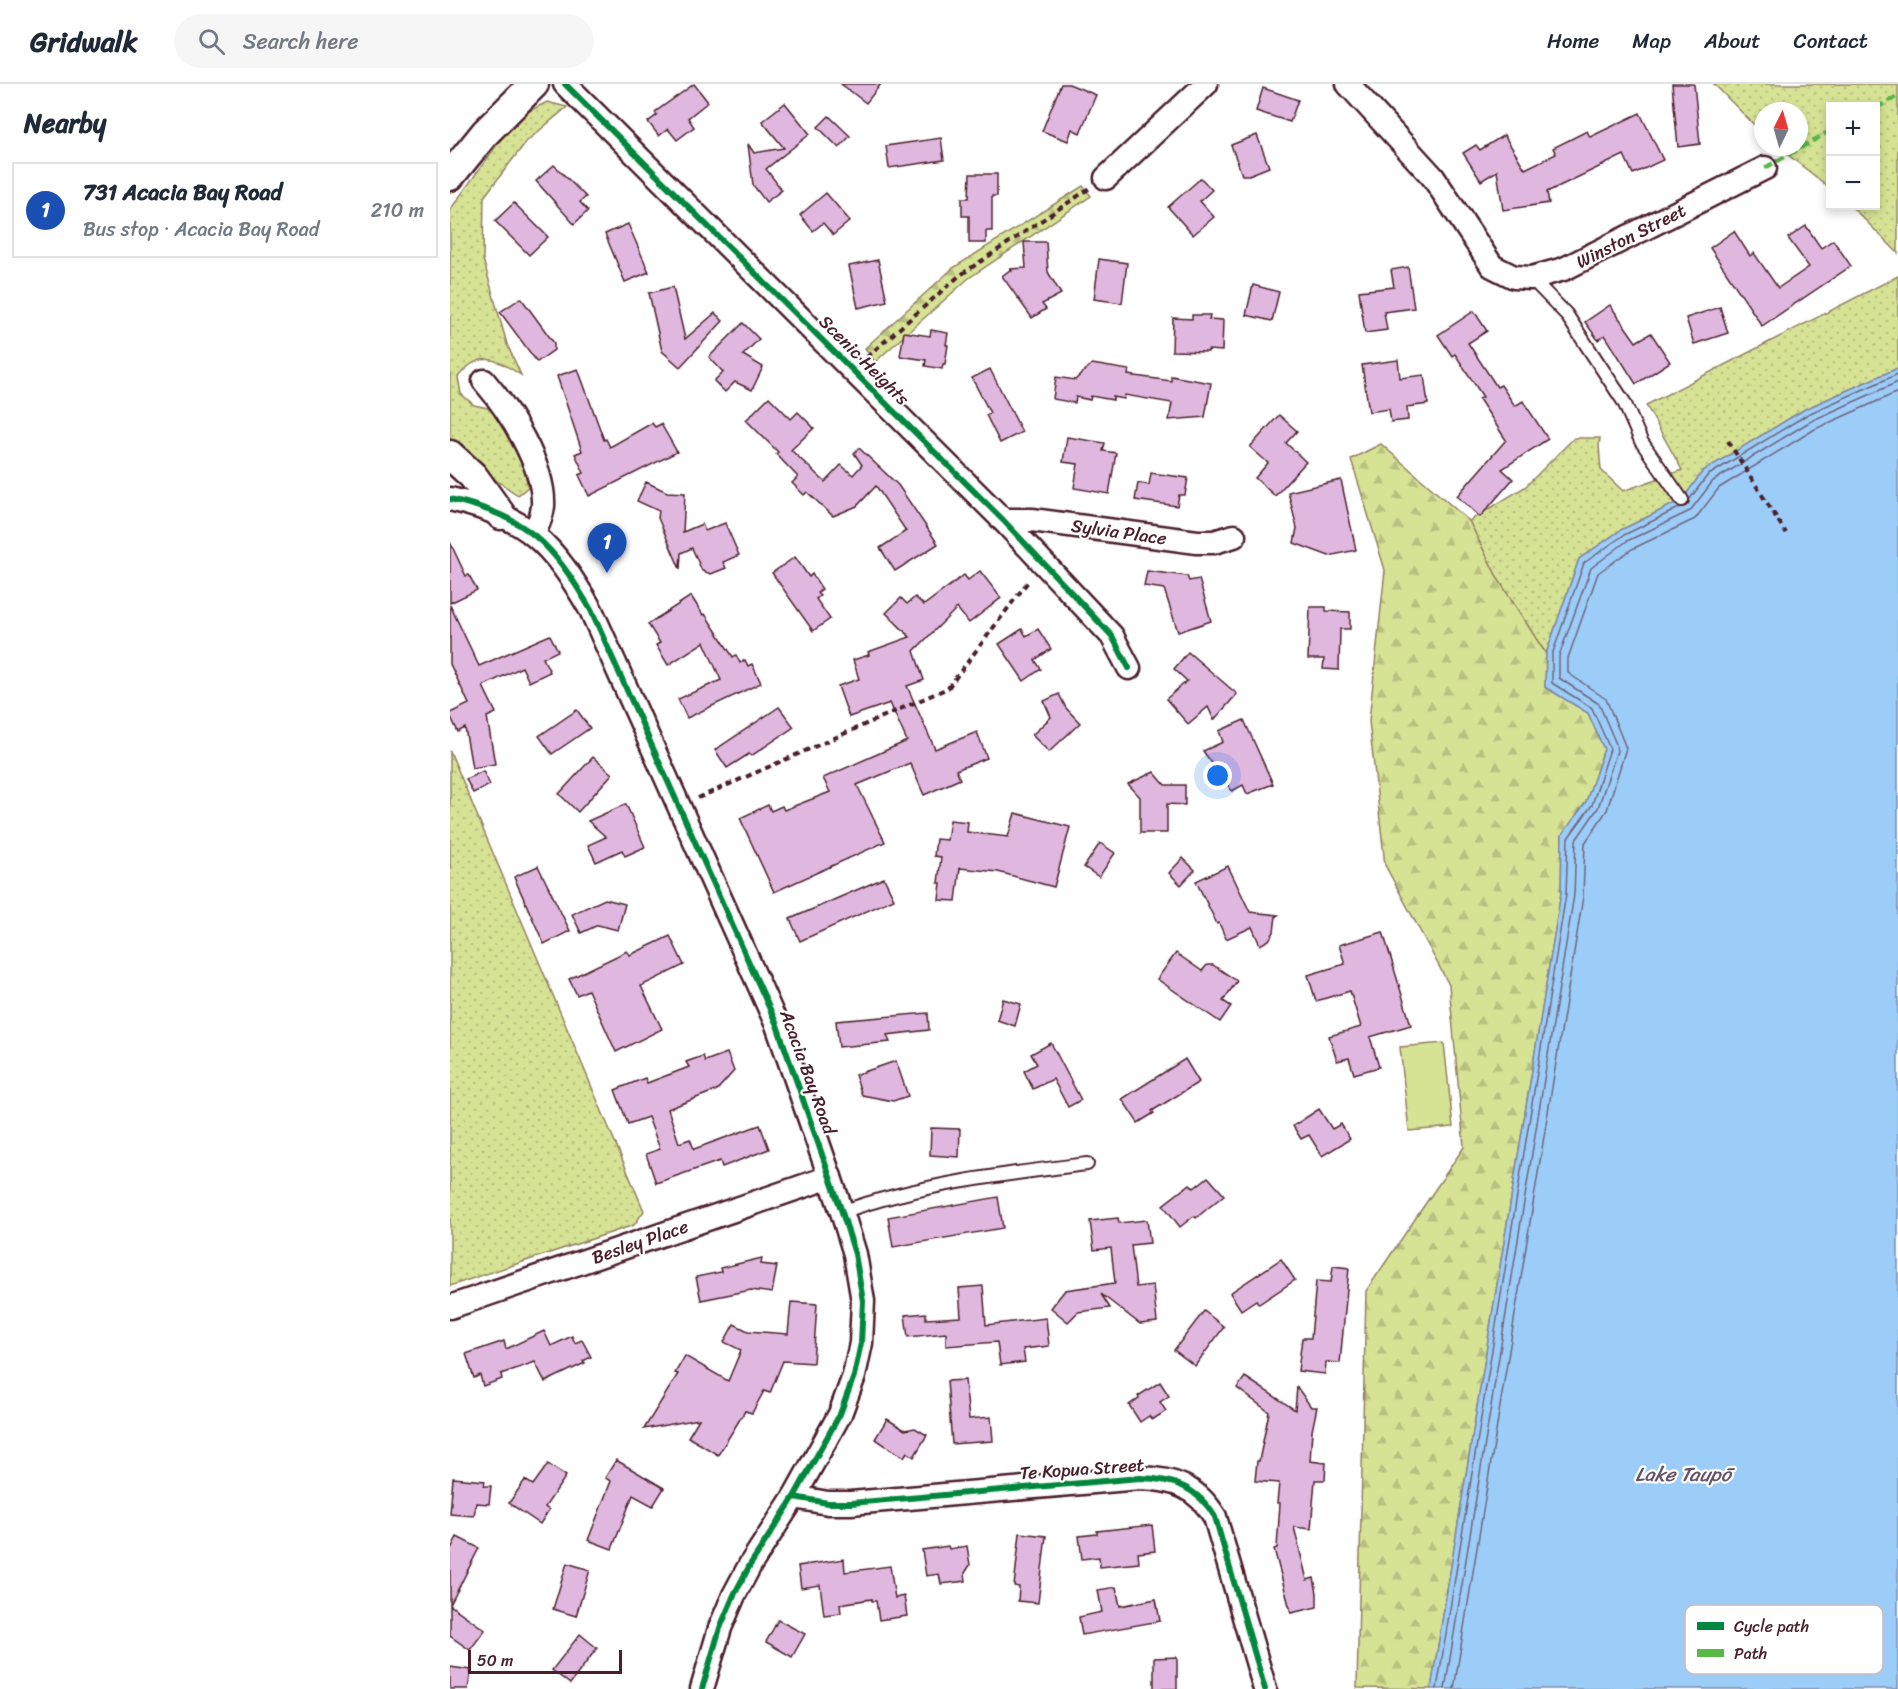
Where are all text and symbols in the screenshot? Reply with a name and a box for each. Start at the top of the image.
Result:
search box [174,14,594,68]
text: Gridwalk [30,17,138,66]
text: Search here [243,22,359,61]
text: Home [1547,22,1599,60]
text: Map [1632,22,1671,60]
text: About [1704,22,1761,60]
text: Contact [1794,22,1868,60]
icon: search [195,25,228,58]
text: Nearby [24,100,106,146]
north arrow [1754,102,1808,156]
map controls [1826,102,1880,210]
button: + [1826,102,1880,156]
button: − [1826,156,1880,210]
text: 731 Acacia Bay Road [83,173,282,212]
text: 1 [41,193,50,228]
text: 210 m [371,193,424,228]
street label: Winston Street [1570,194,1692,277]
text: Bus stop · Acacia Bay Road [83,212,319,247]
street label: Scenic Heights [811,307,918,414]
street label: Sylvia Place [1069,509,1169,555]
pin: 1 [588,524,626,573]
your location [1203,761,1232,790]
street label: Acacia Bay Road [770,1004,846,1140]
street label: Besley Place [587,1211,693,1273]
street label: Te Kopua Street [1019,1449,1146,1489]
water label: Lake Taupō [1635,1457,1736,1492]
legend [1685,1605,1883,1674]
text: Cycle path [1734,1612,1809,1641]
text: Path [1734,1639,1767,1668]
text: 50 m [477,1646,513,1675]
scale bar [468,1647,622,1674]

